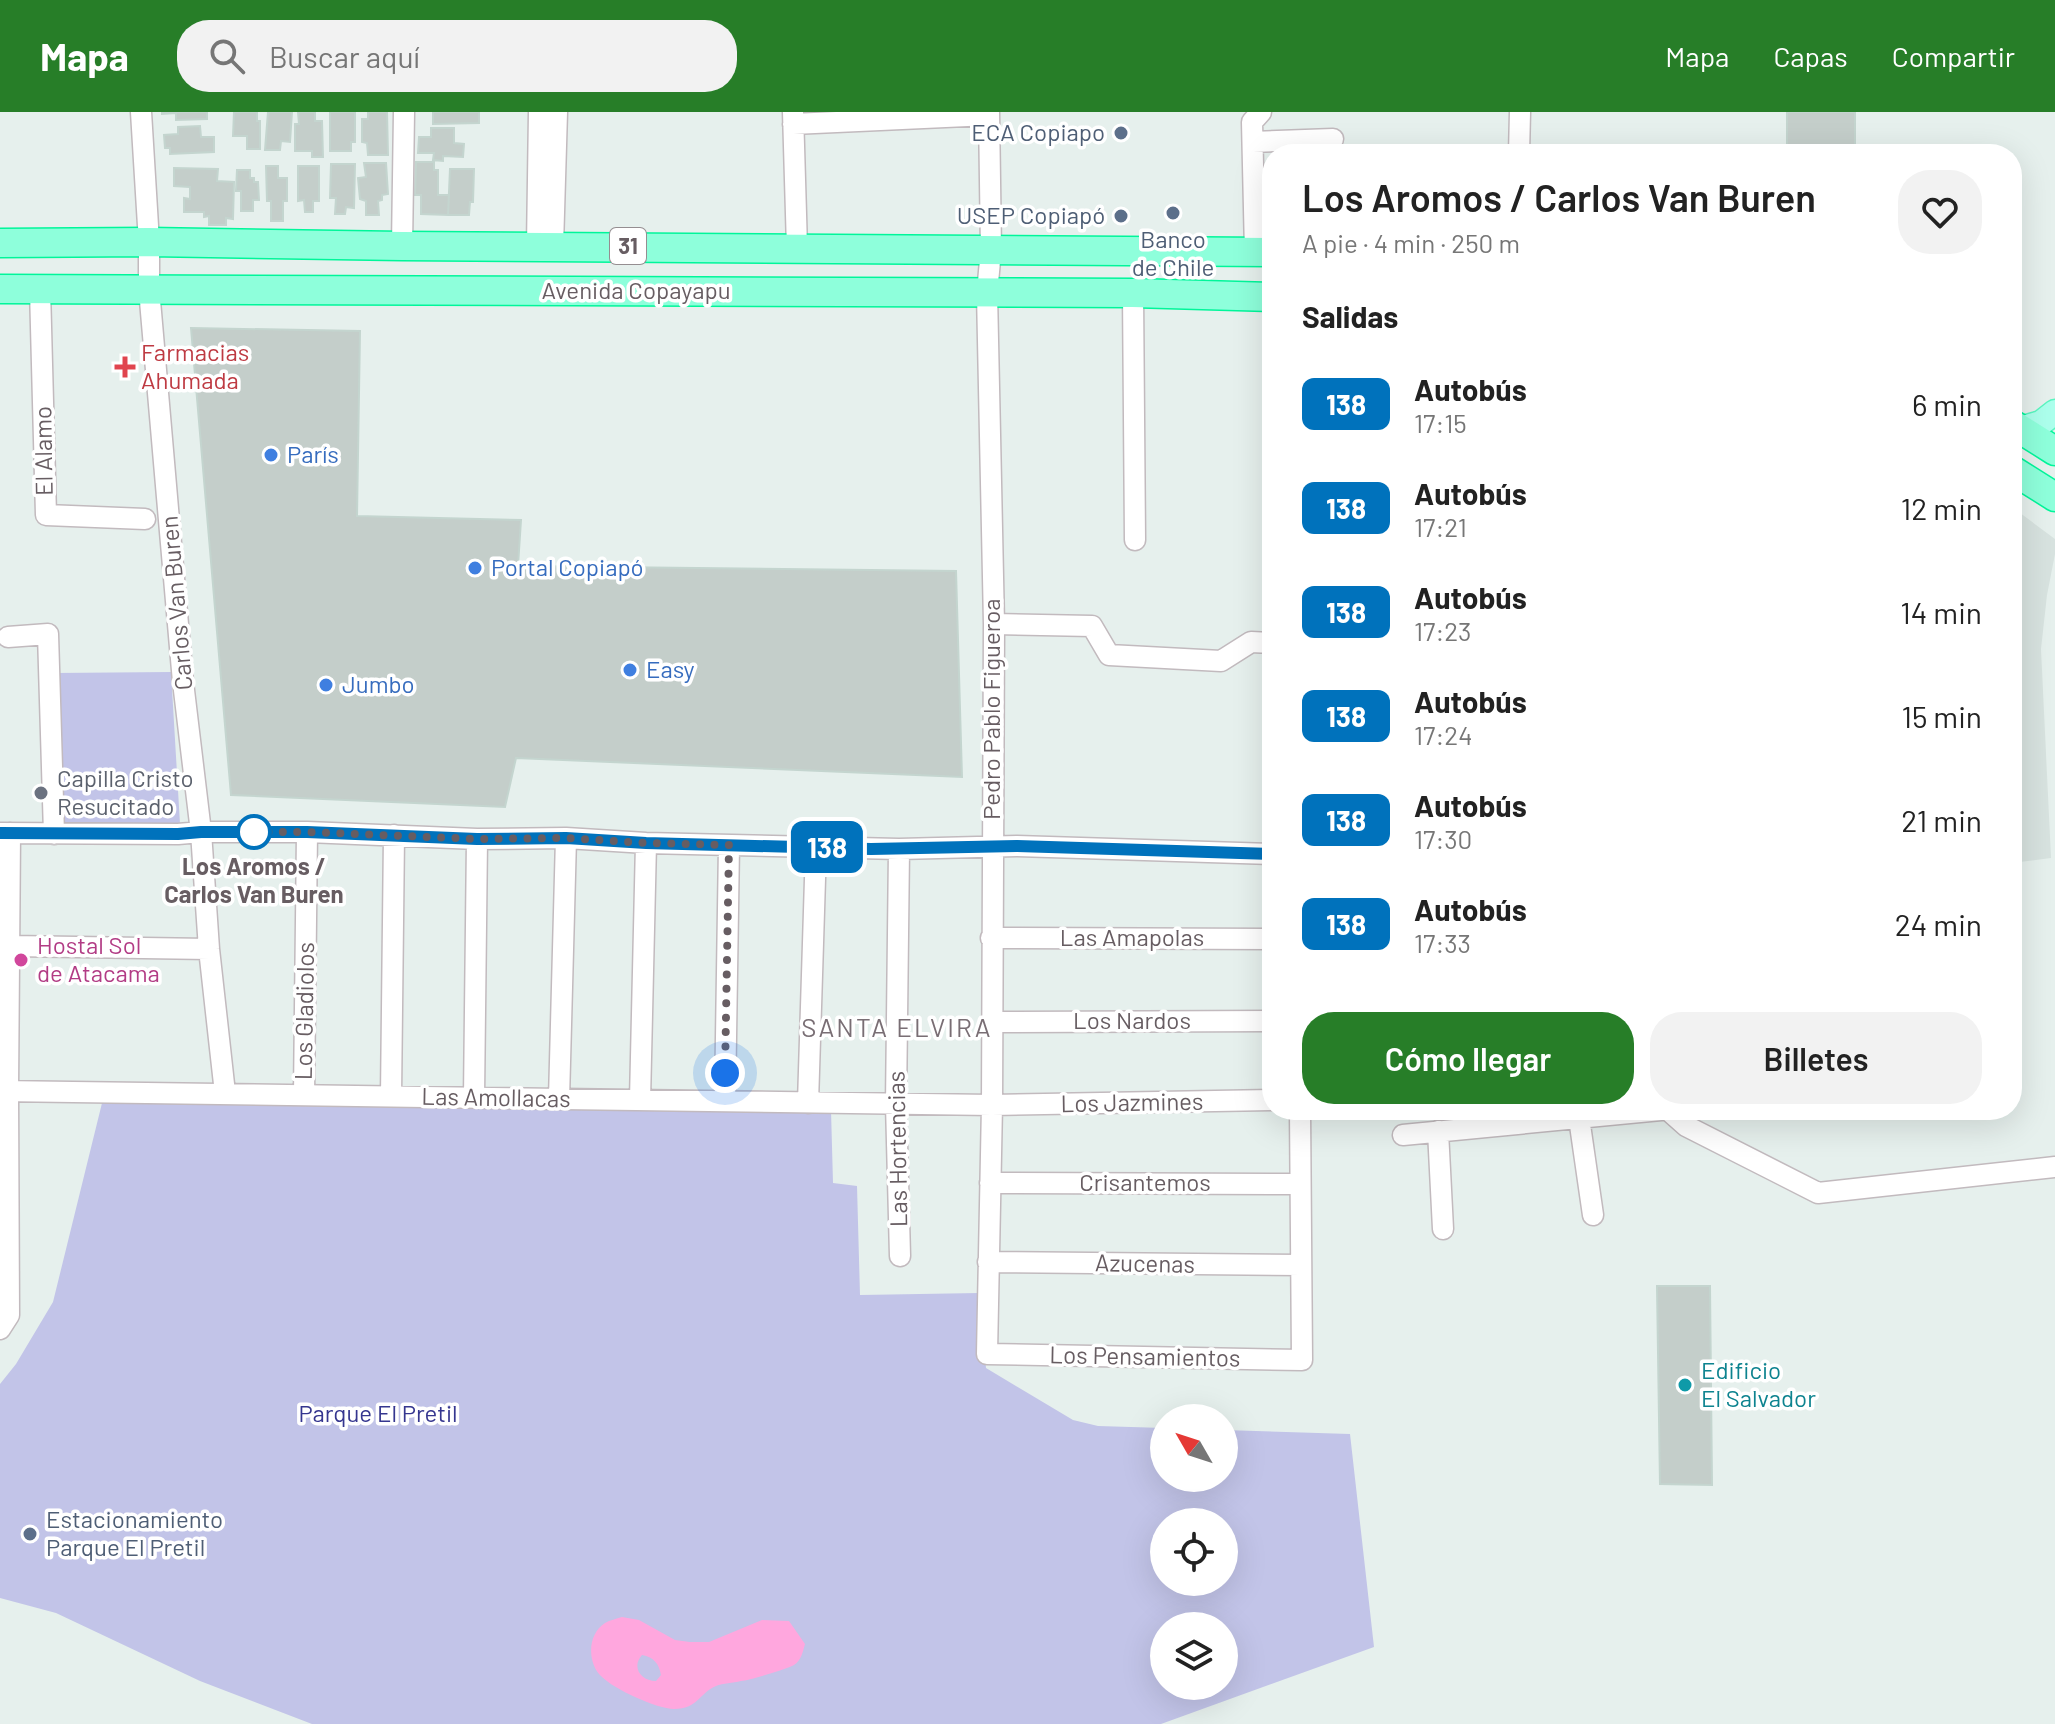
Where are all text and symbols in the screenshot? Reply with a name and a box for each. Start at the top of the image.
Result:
search box [177,20,737,92]
text: Mapa [40,33,129,79]
icon: search [205,34,249,78]
text: Buscar aquí [269,38,420,74]
text: Mapa [1665,39,1729,73]
text: Capas [1773,39,1848,73]
text: Compartir [1892,39,2015,73]
place label: ECA Copiapo [971,117,1105,146]
marker: ECA Copiapo [1112,124,1130,142]
button: heart [1898,170,1982,254]
text: Los Aromos / Carlos Van Buren [1302,174,1816,220]
place label: USEP Copiapó [957,200,1105,229]
marker: Banco de Chile [1164,204,1182,222]
marker: USEP Copiapó [1112,207,1130,225]
place label: Banco de Chile [1132,224,1214,281]
text: A pie · 4 min · 250 m [1302,227,1520,258]
road number: 31 [610,228,646,264]
street label: Avenida Copayapu [541,275,731,304]
text: Salidas [1302,298,1398,334]
place label: Farmacias Ahumada [141,337,249,394]
marker: Farmacias Ahumada [116,358,134,376]
text: Autobús [1414,371,1527,407]
text: 6 min [1912,386,1982,422]
text: 138 [1326,387,1366,421]
street label: El Alamo [27,406,58,496]
text: 17:15 [1414,407,1467,438]
place label: París [287,439,339,468]
marker: París [262,446,280,464]
text: Autobús [1414,475,1527,511]
text: 12 min [1901,490,1982,526]
text: 138 [1326,491,1366,525]
text: 17:21 [1414,511,1467,542]
street label: Carlos Van Buren [153,515,198,692]
place label: Portal Copiapó [491,552,643,581]
marker: Portal Copiapó [466,559,484,577]
text: Autobús [1414,579,1527,615]
text: 14 min [1900,594,1982,630]
text: 138 [1326,595,1366,629]
street label: Pedro Pablo Figueroa [976,598,1005,820]
text: 17:23 [1414,615,1471,646]
place label: Easy [646,654,695,683]
marker: Easy [621,661,639,679]
place label: Jumbo [342,669,415,698]
marker: Jumbo [317,676,335,694]
text: Autobús [1414,683,1527,719]
text: 15 min [1901,698,1982,734]
text: 138 [1326,699,1366,733]
text: 17:24 [1414,719,1472,750]
place label: Capilla Cristo Resucitado [57,763,194,820]
marker: Capilla Cristo Resucitado [32,784,50,802]
text: Autobús [1414,787,1527,823]
text: 21 min [1901,802,1982,838]
text: 138 [1326,803,1366,837]
marker: Los Aromos / Carlos Van Buren [237,815,271,849]
line badge: 138 [781,821,873,873]
text: 17:30 [1414,823,1472,854]
text: 138 [807,830,847,864]
place label: Los Aromos / Carlos Van Buren [164,851,344,908]
text: Autobús [1414,891,1527,927]
text: 24 min [1895,906,1982,942]
text: 138 [1326,907,1366,941]
street label: Las Amapolas [1060,922,1204,951]
text: 17:33 [1414,927,1471,958]
place label: Hostal Sol de Atacama [37,930,160,987]
street label: Los Gladiolos [288,942,319,1080]
marker: Hostal Sol de Atacama [12,951,30,969]
street label: Los Nardos [1073,1005,1191,1034]
district label: SANTA ELVIRA [801,1011,993,1042]
button: Cómo llegar [1302,1012,1634,1104]
button: Billetes [1650,1012,1982,1104]
your location [705,1053,745,1093]
street label: Las Hortencias [881,1071,912,1227]
street label: Las Amollacas [421,1081,571,1112]
street label: Los Jazmines [1060,1086,1204,1117]
street label: Crisantemos [1079,1167,1211,1196]
street label: Azucenas [1095,1247,1195,1278]
street label: Los Pensamientos [1049,1339,1241,1372]
place label: Edificio El Salvador [1701,1355,1816,1412]
marker: Edificio El Salvador [1676,1376,1694,1394]
park label: Parque El Pretil [298,1398,458,1427]
north arrow [1150,1404,1238,1492]
map controls [1150,1404,1238,1700]
place label: Estacionamiento Parque El Pretil [46,1504,223,1561]
button: locate [1150,1508,1238,1596]
marker: Estacionamiento Parque El Pretil [21,1525,39,1543]
button: layers [1150,1612,1238,1700]

